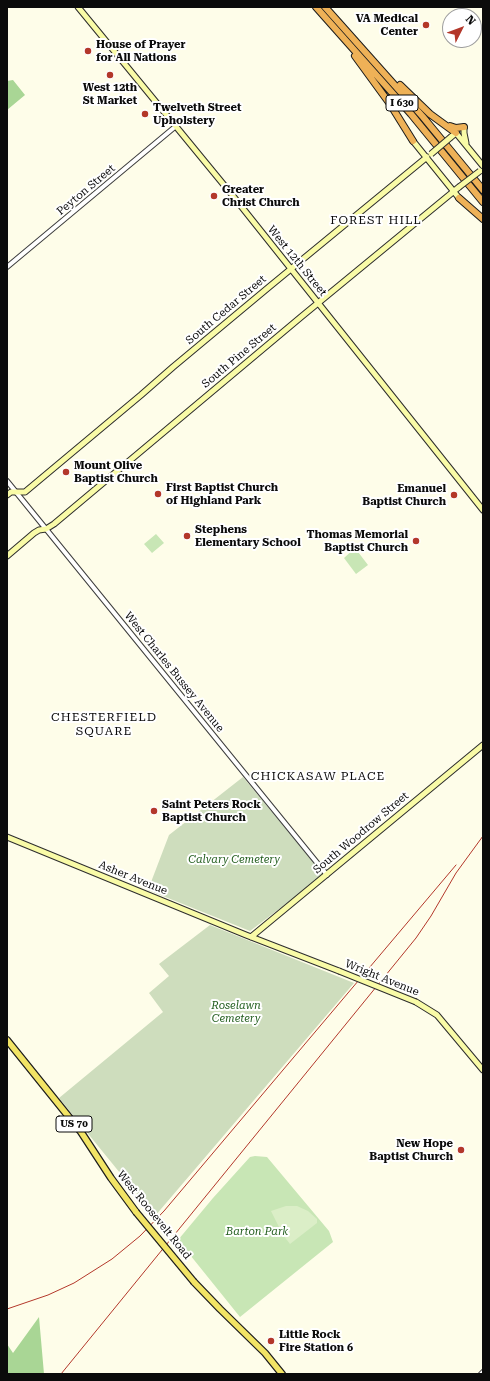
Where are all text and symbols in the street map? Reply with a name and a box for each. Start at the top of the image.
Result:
north arrow [442,8,482,48]
place label: VA Medical Center [356,12,418,38]
text: N [463,13,478,28]
marker: VA Medical Center [421,20,431,30]
place label: House of Prayer for All Nations [96,38,185,64]
marker: House of Prayer for All Nations [83,46,93,56]
marker: West 12th St Market [105,70,115,80]
place label: West 12th St Market [83,81,137,107]
road number: I 630 [386,95,418,111]
place label: Twelveth Street Upholstery [153,101,241,127]
marker: Twelveth Street Upholstery [140,109,150,119]
street label: Peyton Street [54,162,118,218]
place label: Greater Christ Church [222,183,300,209]
marker: Greater Christ Church [209,191,219,201]
district label: FOREST HILL [330,213,422,227]
street label: West 12th Street [265,223,329,299]
street label: South Cedar Street [183,273,269,347]
street label: South Pine Street [199,321,279,391]
place label: Mount Olive Baptist Church [74,459,158,485]
marker: Mount Olive Baptist Church [61,467,71,477]
place label: First Baptist Church of Highland Park [166,481,278,507]
place label: Emanuel Baptist Church [362,482,446,508]
marker: First Baptist Church of Highland Park [153,489,163,499]
marker: Emanuel Baptist Church [449,490,459,500]
place label: Stephens Elementary School [195,523,301,549]
place label: Thomas Memorial Baptist Church [307,528,408,554]
marker: Stephens Elementary School [182,531,192,541]
marker: Thomas Memorial Baptist Church [411,536,421,546]
street label: West Charles Bussey Avenue [121,609,227,735]
district label: CHESTERFIELD SQUARE [51,710,157,738]
district label: CHICKASAW PLACE [251,769,385,783]
street label: South Woodrow Street [311,789,411,877]
place label: Saint Peters Rock Baptist Church [162,798,261,824]
marker: Saint Peters Rock Baptist Church [149,806,159,816]
park label: Calvary Cemetery [188,853,280,867]
street label: Asher Avenue [97,858,169,898]
street label: Wright Avenue [343,957,421,999]
park label: Roselawn Cemetery [211,999,261,1025]
road number: US 70 [56,1116,92,1132]
place label: New Hope Baptist Church [369,1137,453,1163]
marker: New Hope Baptist Church [456,1145,466,1155]
street label: West Roosevelt Road [114,1168,194,1262]
park label: Barton Park [226,1225,288,1239]
place label: Little Rock Fire Station 6 [279,1328,353,1354]
marker: Little Rock Fire Station 6 [266,1336,276,1346]

